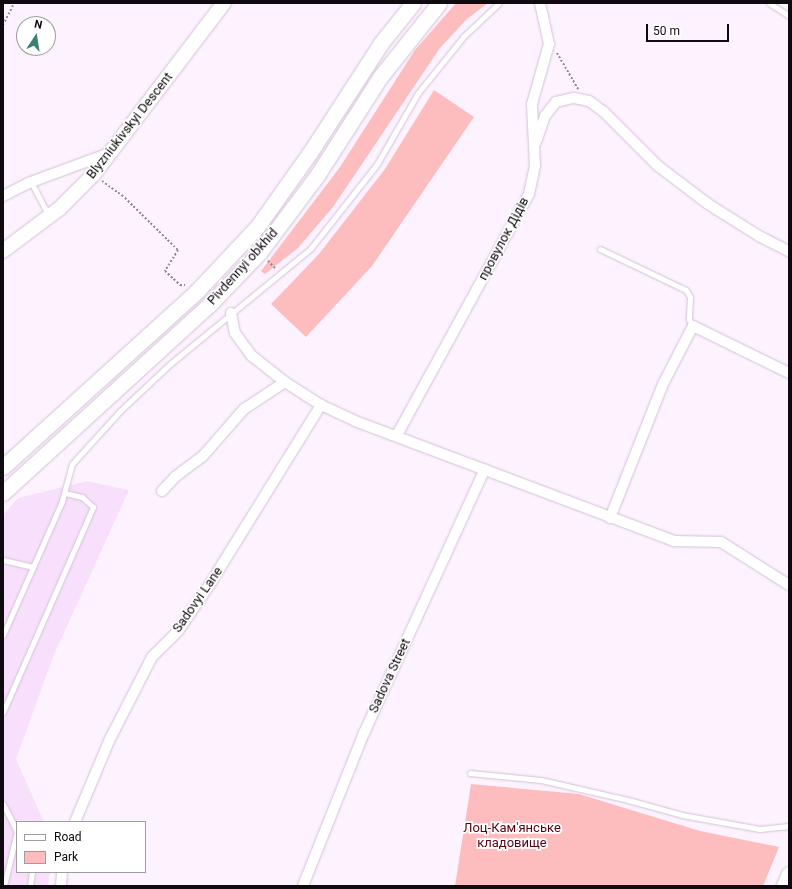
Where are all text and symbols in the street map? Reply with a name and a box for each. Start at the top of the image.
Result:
north arrow [16,16,56,56]
scale bar [648,16,731,42]
text: N [33,18,44,32]
text: 50 m [653,24,680,38]
street label: Blyzniukivskyi Descent [84,70,176,182]
street label: провулок Дідів [476,195,532,283]
street label: Pivdennyi obkhid [205,225,281,309]
street label: Sadovyi Lane [170,564,226,636]
street label: Sadova Street [366,636,414,716]
legend [16,821,146,873]
park label: Лоц-Кам'янcьке кладовище [463,821,561,852]
text: Road [54,830,82,844]
text: Park [54,850,78,864]

